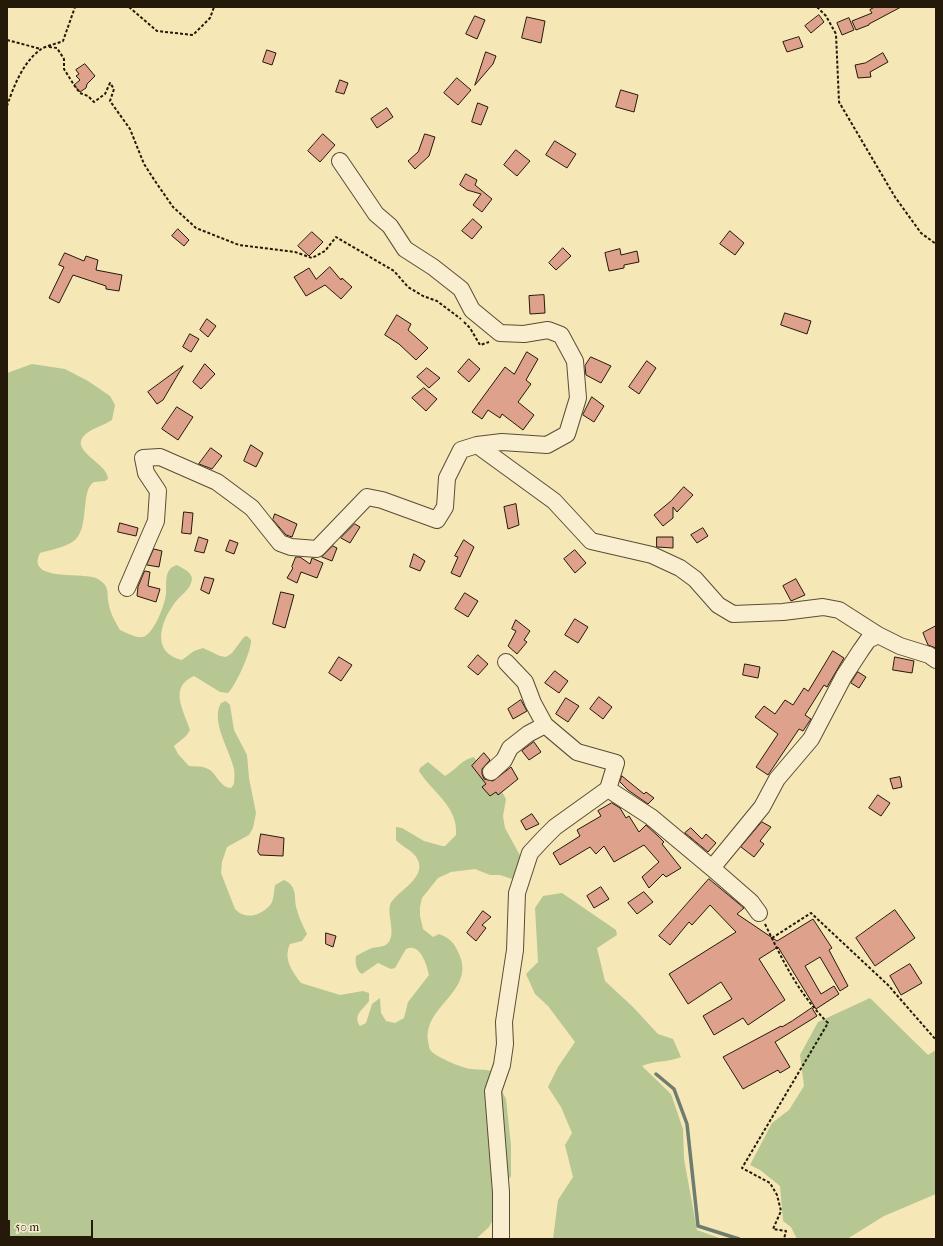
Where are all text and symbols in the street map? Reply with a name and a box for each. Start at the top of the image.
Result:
scale bar [10,1212,95,1238]
text: 50 m [15,1220,39,1234]

